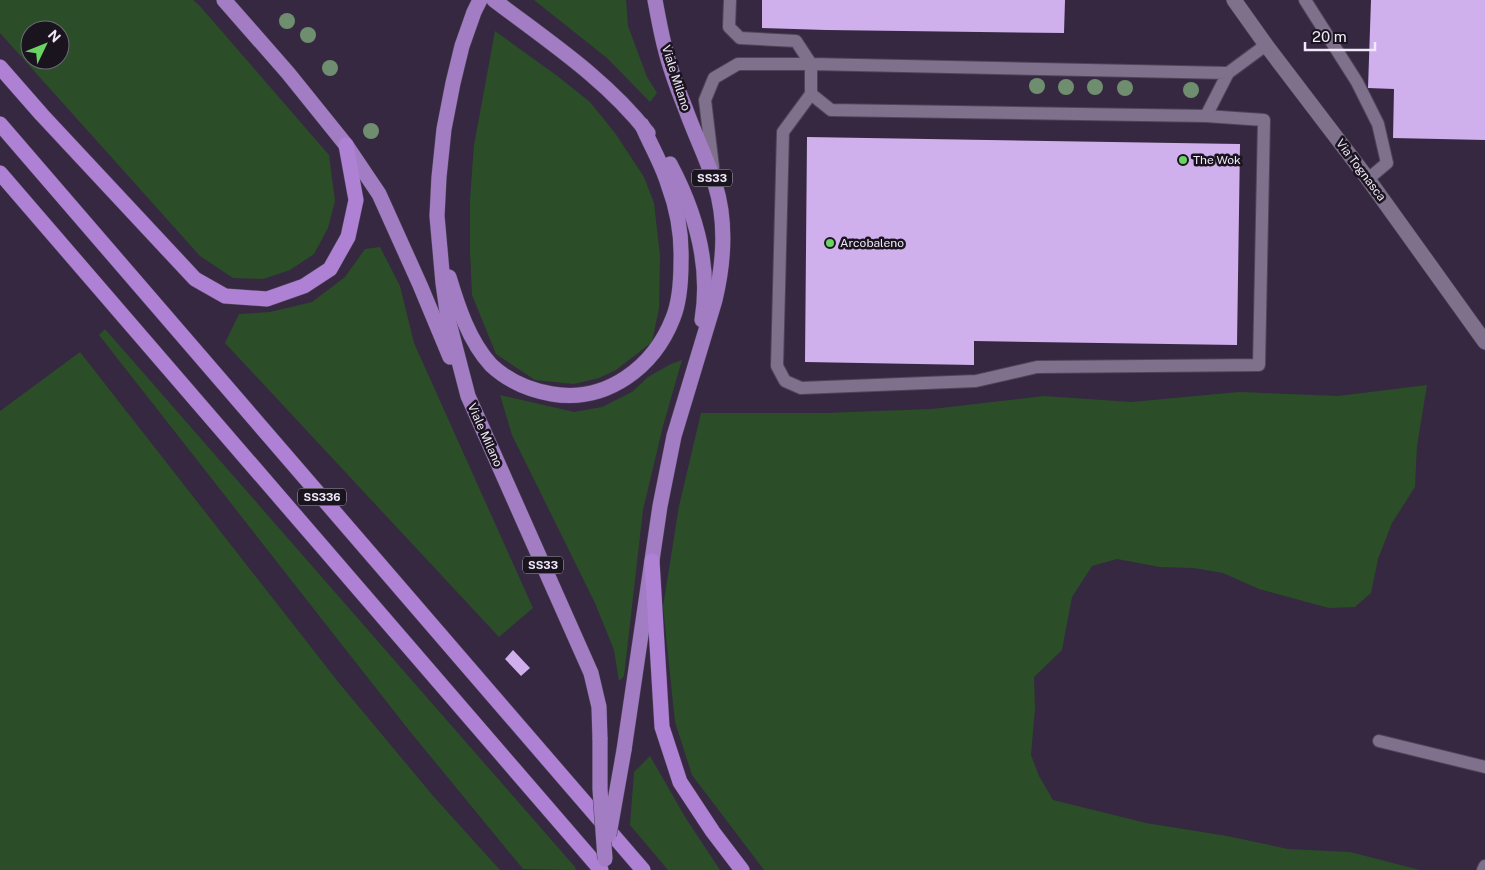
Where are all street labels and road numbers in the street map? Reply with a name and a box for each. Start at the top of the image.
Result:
street label: Viale Milano [659,43,693,113]
street label: Via Tognasca [1333,136,1389,204]
road number: SS33 [692,170,732,187]
street label: Viale Milano [465,401,505,469]
road number: SS336 [298,488,346,506]
road number: SS33 [523,556,563,574]

